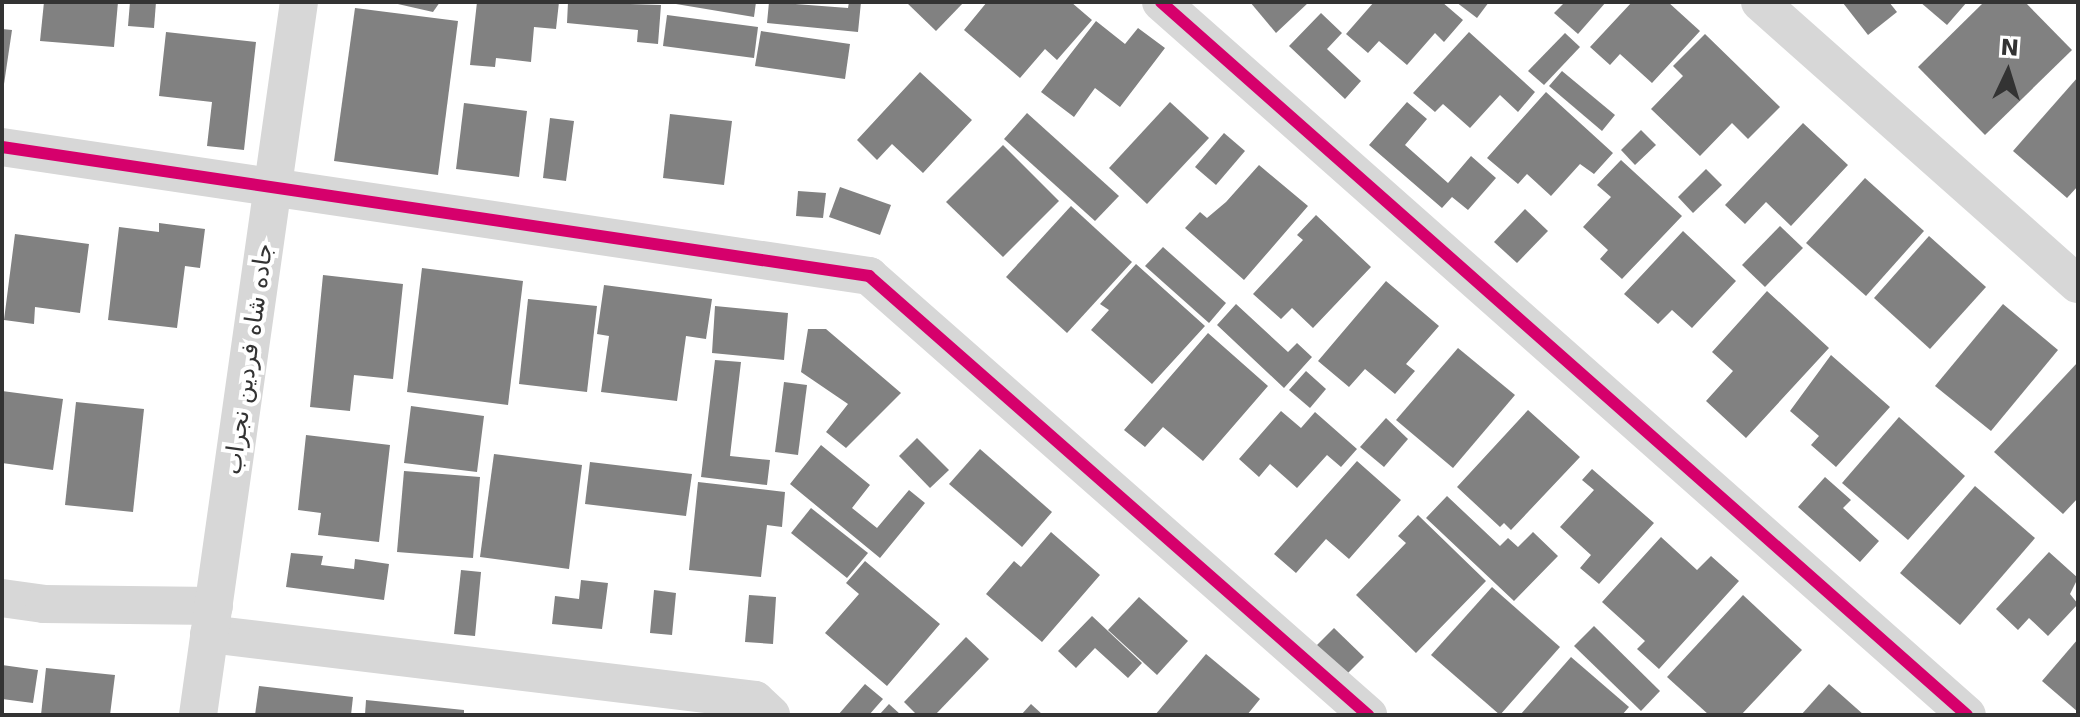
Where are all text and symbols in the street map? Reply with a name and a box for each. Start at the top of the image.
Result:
north arrow [1968,32,2048,112]
text: N [2000,34,2020,61]
street label: جاده شاه فردین نجراب [219,241,279,477]

